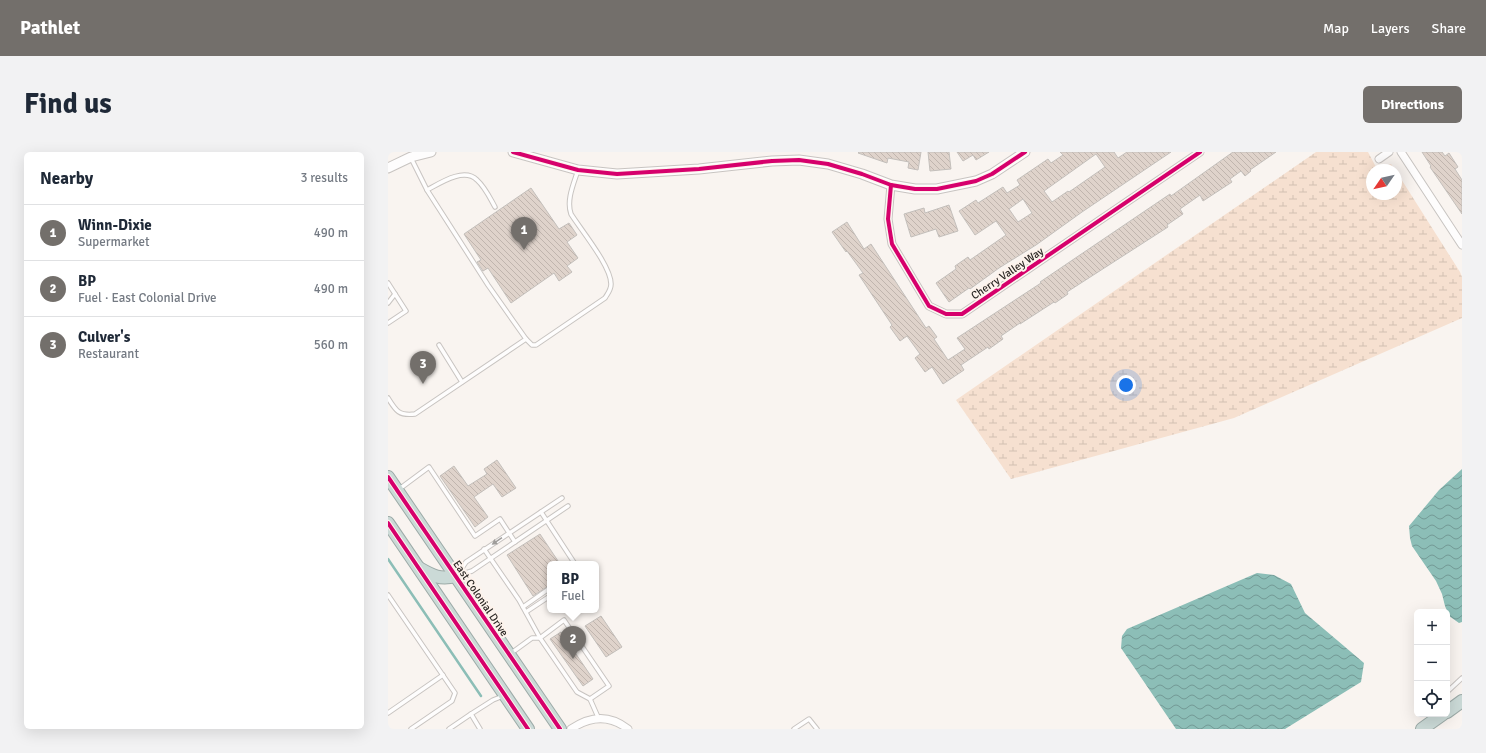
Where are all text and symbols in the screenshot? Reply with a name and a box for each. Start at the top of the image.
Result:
text: Pathlet [20,16,80,40]
text: Map [1323,20,1349,37]
text: Layers [1371,20,1410,37]
text: Share [1432,20,1466,37]
button: Directions [1363,86,1462,123]
text: Find us [24,87,112,121]
north arrow [1366,164,1402,200]
text: Nearby [40,168,93,189]
text: 3 results [300,170,348,186]
text: Winn-Dixie [78,216,152,234]
pin: 1 [511,217,537,250]
text: 1 [49,225,57,241]
text: 490 m [314,225,348,241]
text: Supermarket [78,234,150,250]
street label: Cherry Valley Way [969,244,1047,302]
text: BP [78,272,96,290]
text: 2 [49,281,57,297]
text: 490 m [314,281,348,297]
text: Fuel · East Colonial Drive [78,290,216,306]
text: Culver's [78,328,130,346]
text: 3 [49,337,57,353]
text: 560 m [314,337,348,353]
text: Restaurant [78,346,139,362]
pin: 3 [410,351,436,384]
your location [1116,375,1136,395]
one-way arrow [491,537,503,544]
street label: East Colonial Drive [450,558,511,639]
popup [547,561,599,613]
text: BP [561,570,579,588]
text: Fuel [561,588,585,604]
map controls [1414,609,1450,717]
button: + [1414,609,1450,645]
pin: 2 [560,626,586,659]
button: − [1414,645,1450,681]
button: locate [1414,681,1450,717]

